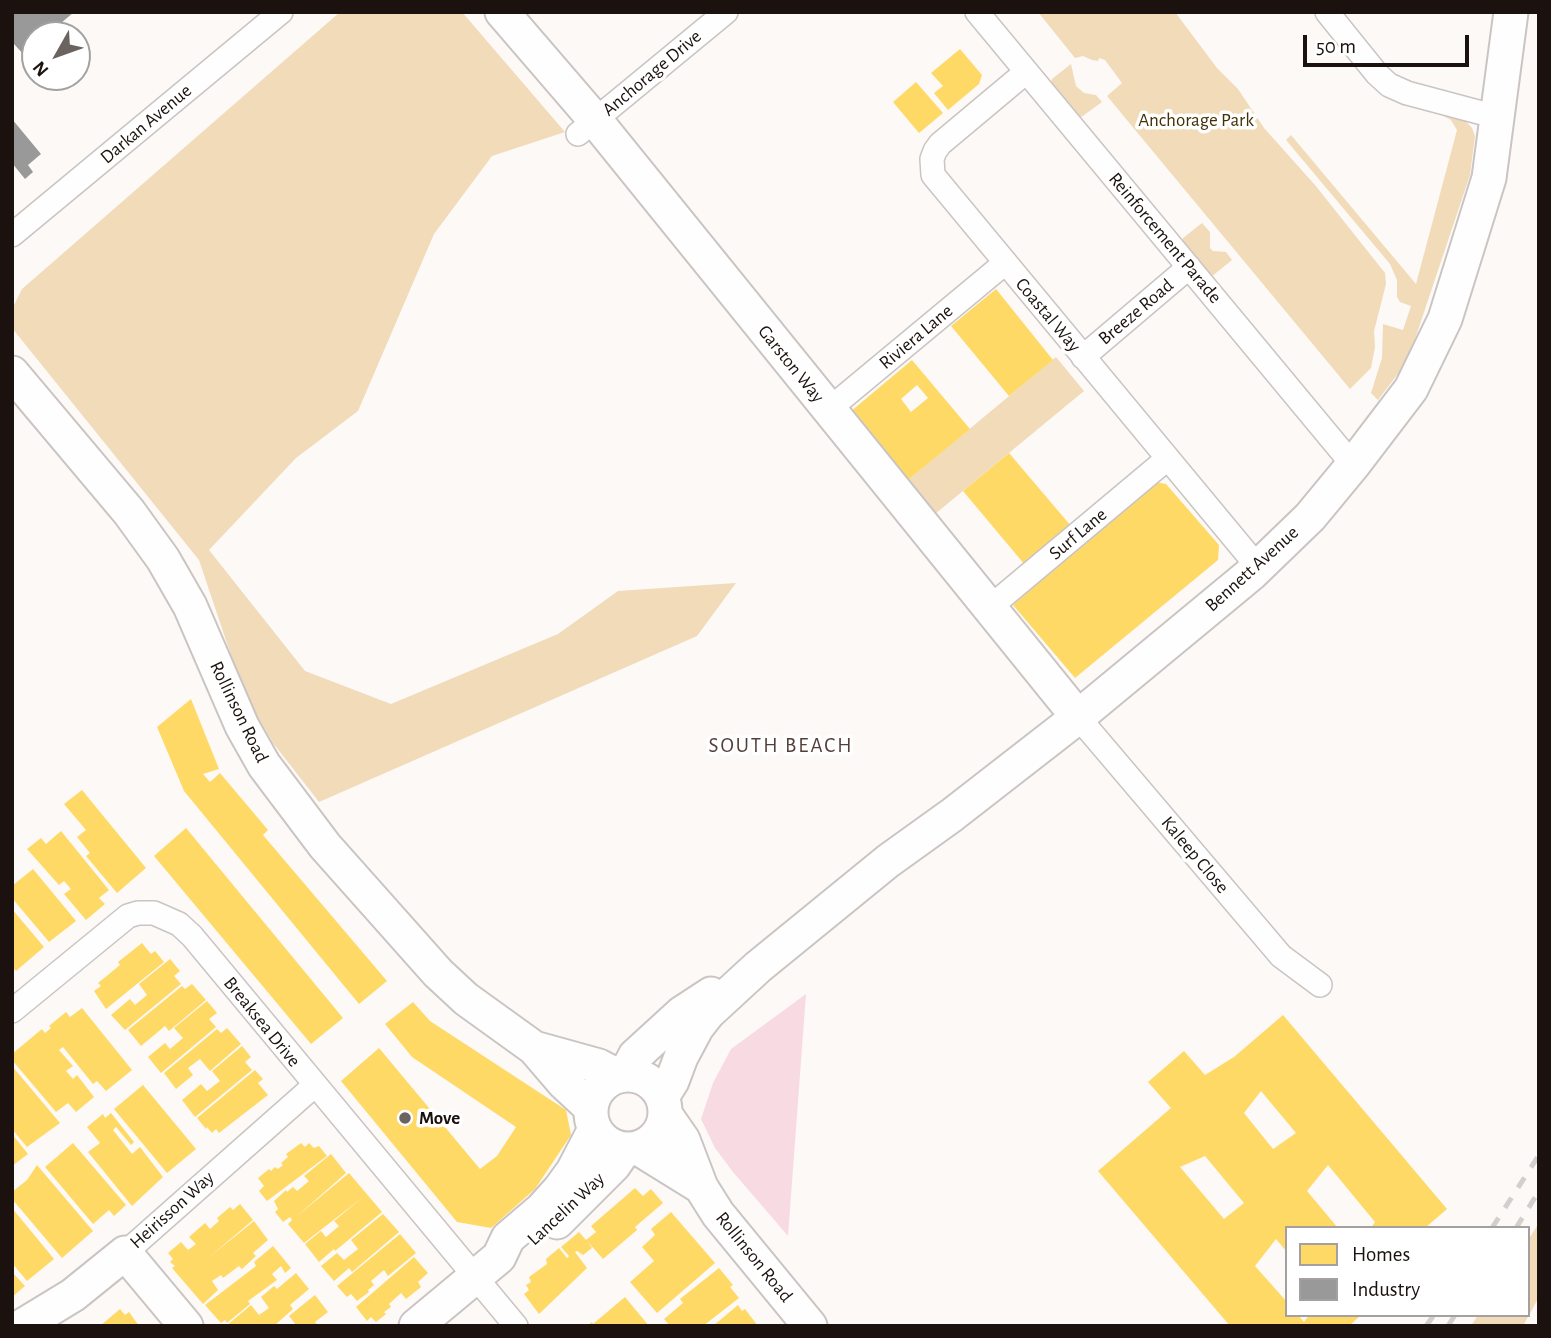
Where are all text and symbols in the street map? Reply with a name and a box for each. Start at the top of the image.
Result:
north arrow [21,21,91,91]
scale bar [1306,21,1472,65]
street label: Anchorage Drive [598,25,706,121]
text: 50 m [1316,36,1356,57]
text: N [30,57,53,80]
street label: Darkan Avenue [96,79,196,169]
park label: Anchorage Park [1138,109,1254,131]
street label: Reinforcement Parade [1104,168,1226,308]
street label: Coastal Way [1010,273,1086,357]
street label: Breeze Road [1094,274,1178,350]
street label: Riviera Lane [874,300,958,374]
street label: Garston Way [753,321,829,407]
street label: Surf Lane [1044,503,1112,565]
street label: Bennett Avenue [1201,521,1303,617]
street label: Rollinson Road [205,658,273,766]
district label: SOUTH BEACH [710,733,852,759]
street label: Kaleep Close [1156,812,1234,898]
street label: Breaksea Drive [219,972,305,1072]
place label: Move [419,1107,460,1129]
marker: Move [397,1110,413,1126]
street label: Heirisson Way [125,1166,219,1254]
street label: Lancelin Way [523,1168,609,1250]
street label: Rollinson Road [711,1207,797,1307]
legend [1285,1226,1530,1317]
text: Homes [1352,1244,1410,1265]
text: Industry [1352,1279,1420,1300]

